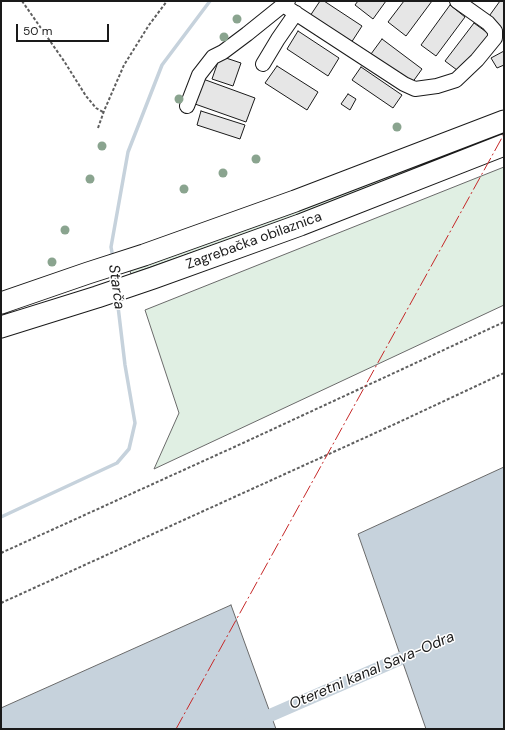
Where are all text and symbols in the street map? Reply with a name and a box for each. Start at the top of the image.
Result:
scale bar [18,16,111,42]
text: 50 m [23,23,52,39]
street label: Zagrebačka obilaznica [184,209,324,273]
water label: Starča [104,263,128,311]
water label: Oteretni kanal Sava-Odra [287,628,457,714]

